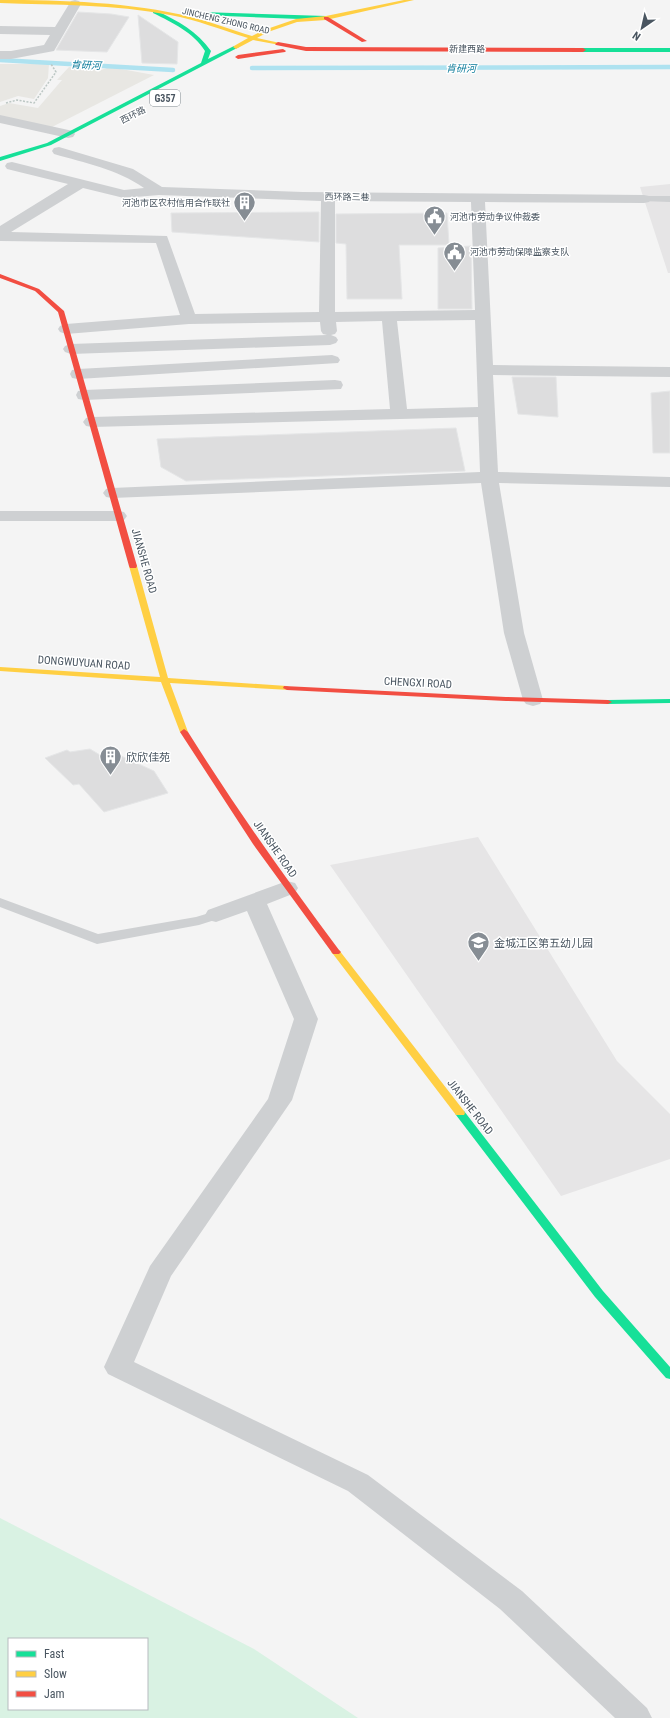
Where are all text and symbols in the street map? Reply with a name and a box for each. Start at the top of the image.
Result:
street label: JINCHENG ZHONG ROAD [181,6,271,36]
north arrow [622,8,662,48]
text: N [630,28,643,43]
street label: 新建西路 [449,44,485,54]
water label: 肯研河 [71,59,103,71]
water label: 肯研河 [446,63,478,74]
road number: G357 [150,90,180,106]
street label: 西环路 [119,104,147,126]
building icon: 河池市区农村信用合作联社 [232,190,258,223]
street label: 西环路三巷 [324,192,370,202]
place label: 河池市区农村信用合作联社 [122,197,230,208]
public building icon: 河池市劳动争议仲裁委 [421,204,447,237]
place label: 河池市劳动争议仲裁委 [450,211,540,222]
public building icon: 河池市劳动保障监察支队 [442,239,468,272]
place label: 河池市劳动保障监察支队 [470,247,570,257]
street label: JIANSHE ROAD [129,527,159,595]
street label: DONGWUYUAN ROAD [37,653,131,673]
street label: CHENGXI ROAD [384,675,452,691]
building icon: 欣欣佳苑 [98,744,124,777]
place label: 欣欣佳苑 [126,751,170,764]
street label: JIANSHE ROAD [251,818,299,880]
school or university icon: 金城江区第五幼儿园 [465,930,491,963]
place label: 金城江区第五幼儿园 [494,937,593,950]
street label: JIANSHE ROAD [444,1077,496,1137]
legend [8,1638,148,1710]
text: Fast [44,1647,65,1661]
text: Slow [44,1667,67,1681]
text: Jam [44,1687,65,1701]

